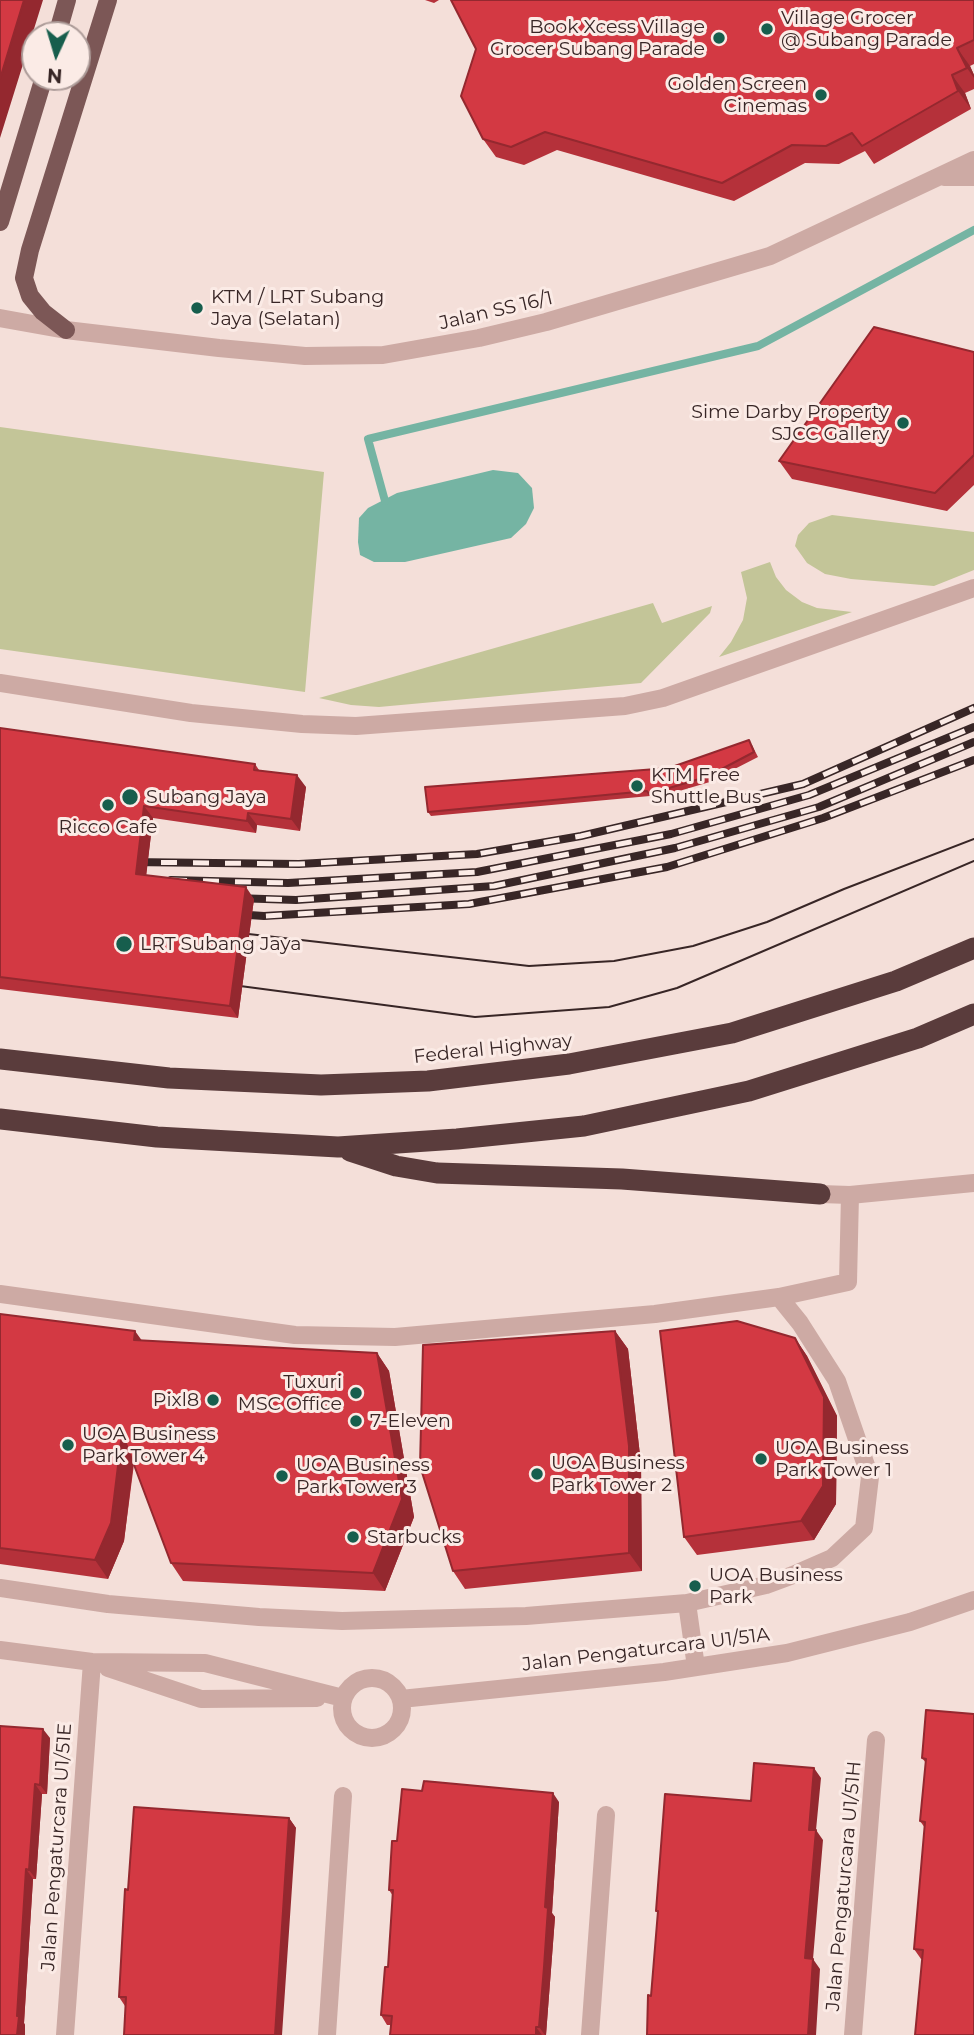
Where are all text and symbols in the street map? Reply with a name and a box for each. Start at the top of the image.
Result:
place label: Village Grocer @ Subang Parade [781,7,952,51]
place label: Book Xcess Village Grocer Subang Parade [490,16,705,60]
north arrow [21,21,91,91]
marker: Village Grocer @ Subang Parade [759,21,775,37]
marker: Book Xcess Village Grocer Subang Parade [711,30,727,46]
text: N [46,63,63,87]
place label: Golden Screen Cinemas [668,73,807,117]
marker: Golden Screen Cinemas [813,87,829,103]
place label: KTM / LRT Subang Jaya (Selatan) [211,286,384,330]
street label: Jalan SS 16/1 [437,287,555,335]
marker: KTM / LRT Subang Jaya (Selatan) [189,300,205,316]
place label: Sime Darby Property SJCC Gallery [691,401,889,445]
marker: Sime Darby Property SJCC Gallery [895,415,911,431]
place label: KTM Free Shuttle Bus [651,764,761,808]
marker: KTM Free Shuttle Bus [629,778,645,794]
place label: Subang Jaya [146,786,267,808]
marker: Subang Jaya [120,787,140,807]
marker: Ricco Cafe [100,797,116,813]
place label: Ricco Cafe [58,816,158,838]
place label: LRT Subang Jaya [140,933,301,955]
marker: LRT Subang Jaya [114,934,134,954]
street label: Federal Highway [413,1029,573,1069]
place label: Tuxuri MSC Office [238,1371,342,1415]
marker: Tuxuri MSC Office [348,1385,364,1401]
place label: Pixl8 [153,1389,199,1411]
marker: Pixl8 [205,1392,221,1408]
place label: 7-Eleven [370,1410,451,1432]
marker: 7-Eleven [348,1413,364,1429]
place label: UOA Business Park Tower 4 [82,1423,216,1467]
marker: UOA Business Park Tower 4 [60,1437,76,1453]
place label: UOA Business Park Tower 1 [775,1437,909,1481]
marker: UOA Business Park Tower 1 [753,1451,769,1467]
place label: UOA Business Park Tower 2 [551,1452,685,1496]
place label: UOA Business Park Tower 3 [296,1454,430,1498]
marker: UOA Business Park Tower 2 [529,1466,545,1482]
marker: UOA Business Park Tower 3 [274,1468,290,1484]
place label: Starbucks [367,1526,461,1548]
marker: Starbucks [345,1529,361,1545]
place label: UOA Business Park [709,1564,843,1608]
marker: UOA Business Park [687,1578,703,1594]
street label: Jalan Pengaturcara U1/51A [521,1624,771,1676]
street label: Jalan Pengaturcara U1/51E [37,1722,77,1972]
street label: Jalan Pengaturcara U1/51H [822,1760,866,2012]

